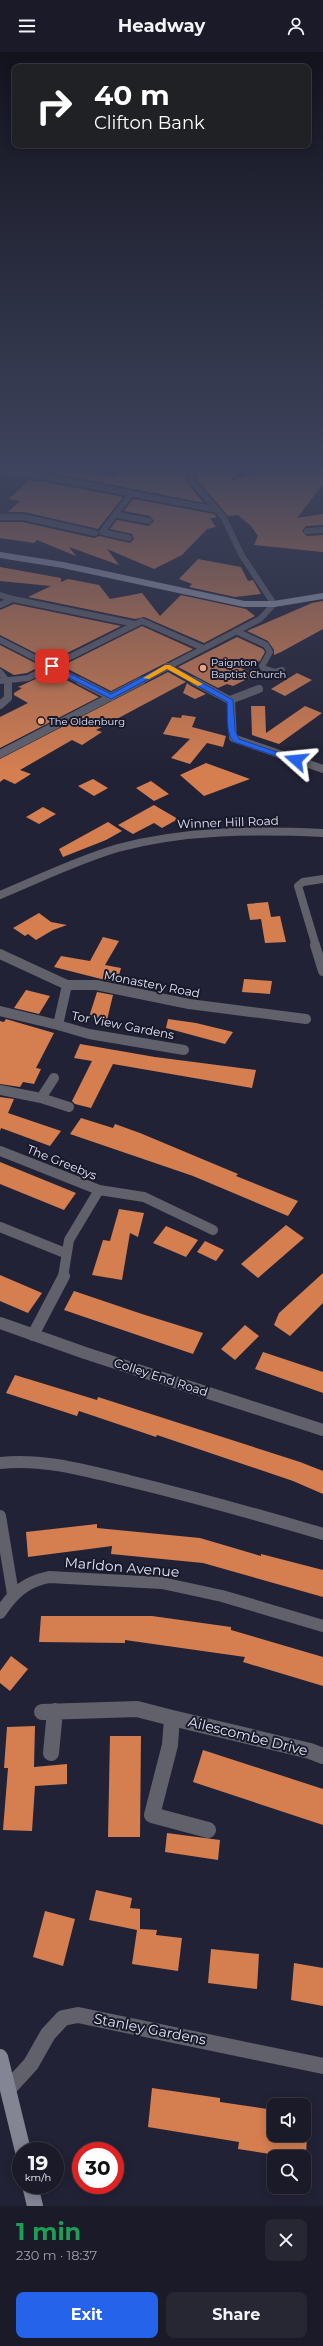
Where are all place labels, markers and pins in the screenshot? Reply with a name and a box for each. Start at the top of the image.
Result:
pin [35,649,69,683]
place label: Paignton Baptist Church [211,656,286,681]
marker: Paignton Baptist Church [198,663,208,673]
place label: The Oldenburg [49,715,125,728]
marker: The Oldenburg [36,716,46,726]

